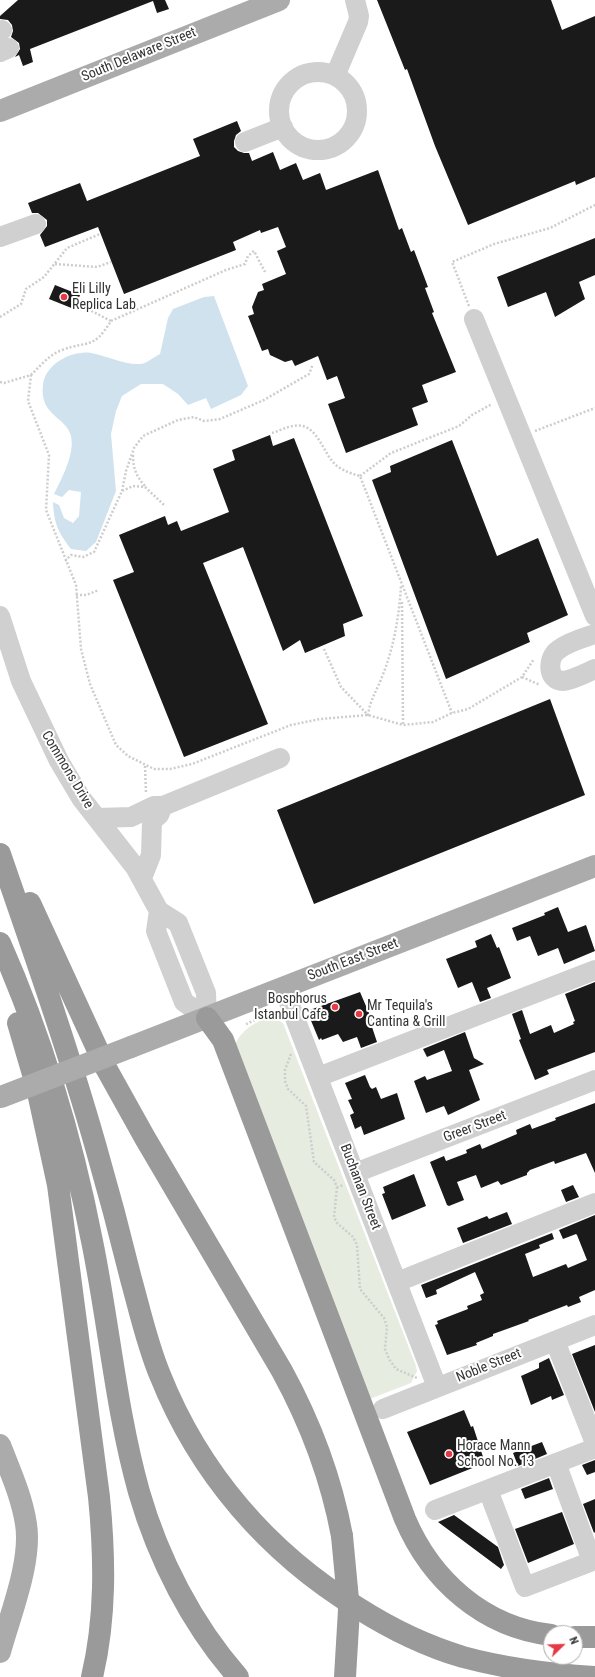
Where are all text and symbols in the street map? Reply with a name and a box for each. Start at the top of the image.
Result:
street label: South Delaware Street [79,24,199,86]
place label: Eli Lilly Replica Lab [72,281,136,314]
marker: Eli Lilly Replica Lab [59,292,69,302]
street label: Commons Drive [37,728,97,812]
street label: South East Street [305,935,401,985]
place label: Bosphorus Istanbul Cafe [254,991,327,1024]
place label: Mr Tequila's Cantina & Grill [367,998,445,1030]
marker: Bosphorus Istanbul Cafe [330,1002,340,1012]
marker: Mr Tequila's Cantina & Grill [354,1009,364,1019]
street label: Greer Street [441,1107,509,1147]
street label: Buchanan Street [336,1142,384,1232]
street label: Noble Street [454,1345,524,1387]
place label: Horace Mann School No. 13 [457,1438,534,1470]
marker: Horace Mann School No. 13 [444,1449,454,1459]
north arrow [543,1625,583,1665]
text: N [566,1635,581,1646]

